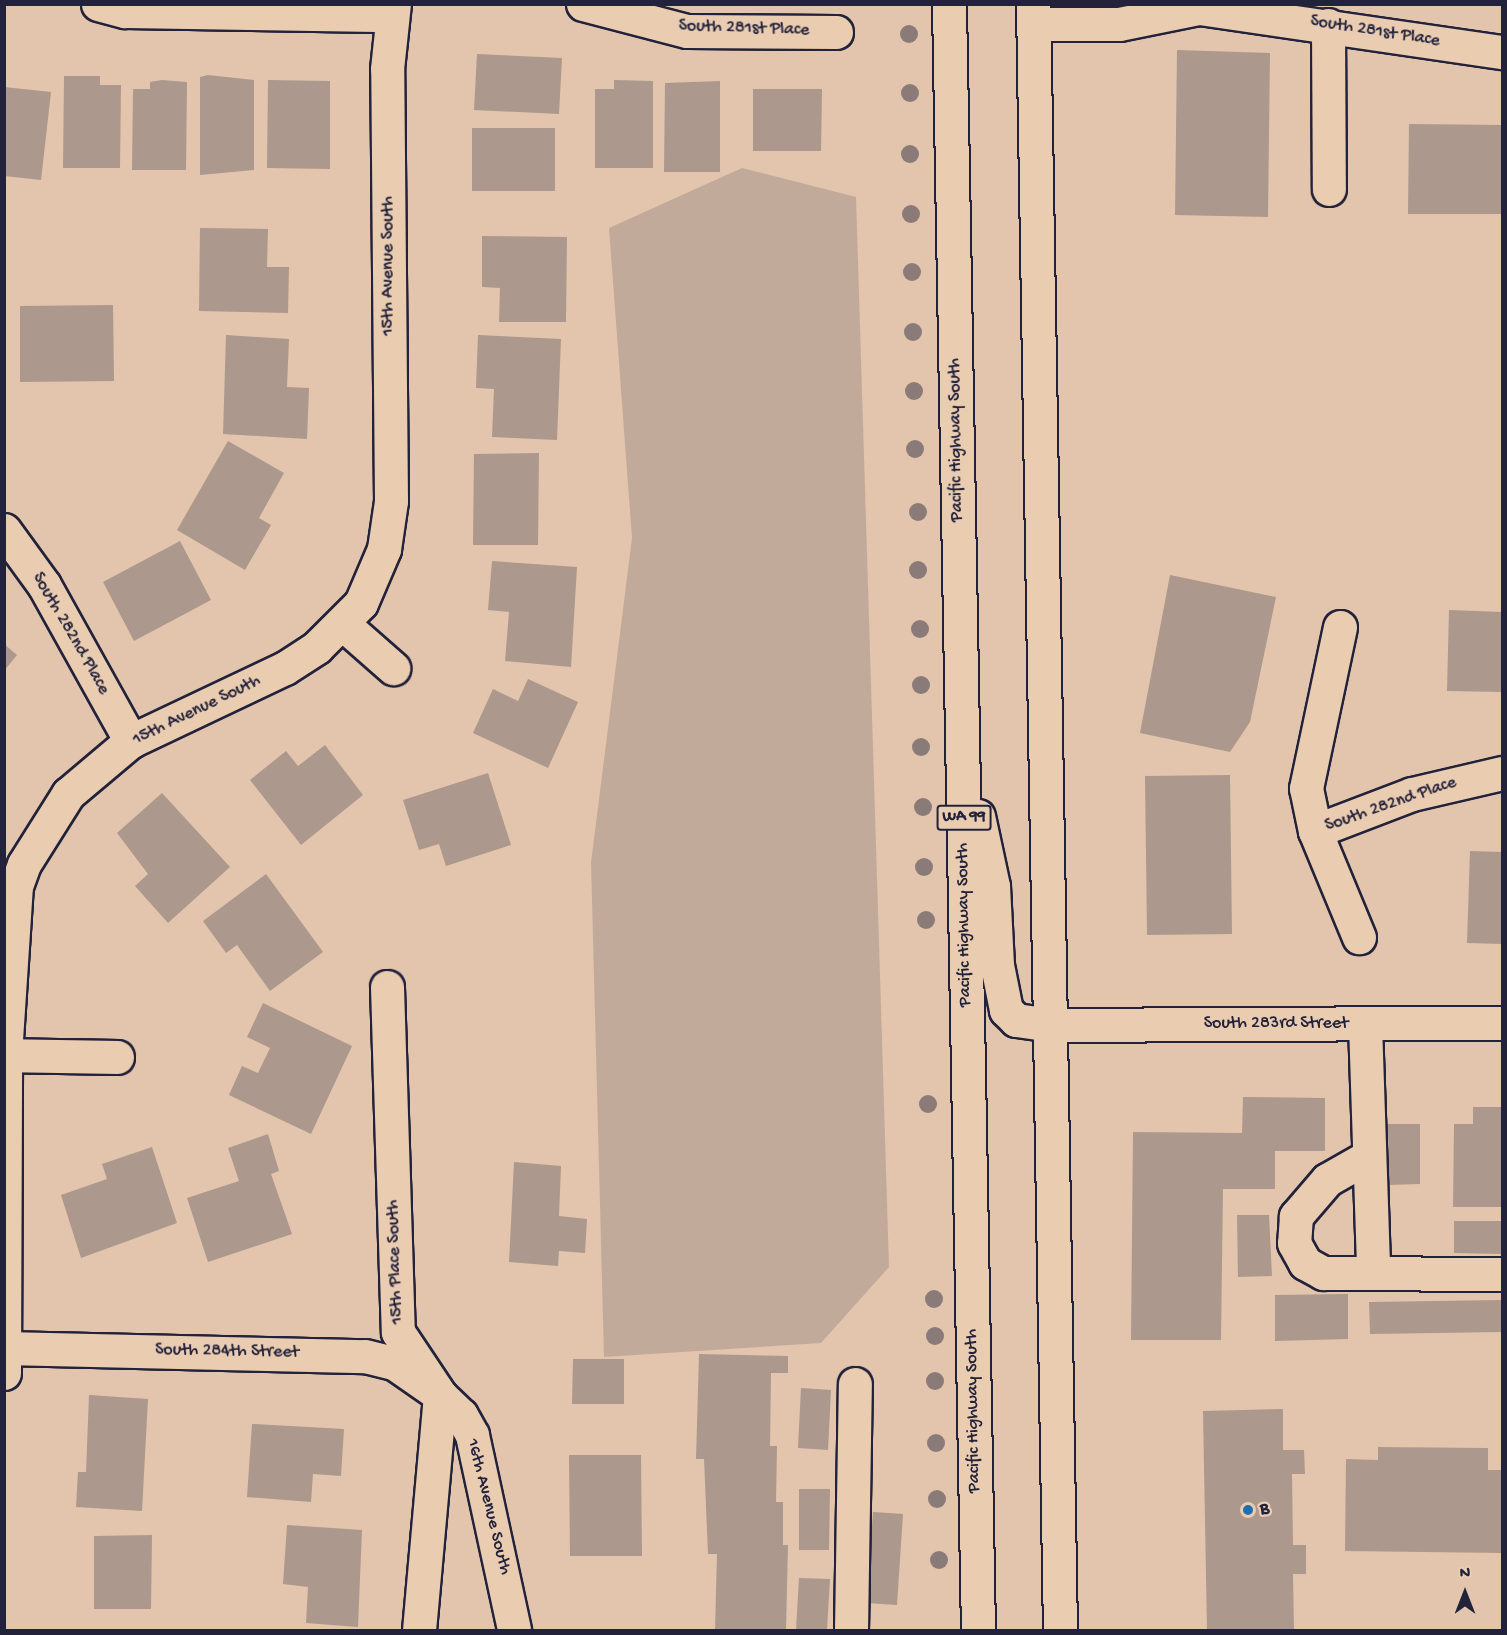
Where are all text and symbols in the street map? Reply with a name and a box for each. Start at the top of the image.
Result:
street label: South 281st Place [1309,11,1441,53]
street label: South 281st Place [678,16,810,42]
street label: 15th Avenue South [378,196,400,336]
street label: Pacific Highway South [945,358,969,522]
street label: South 282nd Place [26,569,114,699]
street label: 15th Avenue South [130,671,264,751]
street label: South 282nd Place [1322,772,1460,838]
road number: WA 99 [936,805,992,831]
street label: Pacific Highway South [953,843,977,1007]
street label: South 283rd Street [1204,1013,1348,1035]
street label: 15th Place South [383,1199,409,1325]
street label: Pacific Highway South [962,1329,986,1493]
street label: South 284th Street [155,1340,299,1364]
street label: 16th Avenue South [461,1437,515,1577]
place label: B [1260,1499,1269,1521]
marker: B [1241,1503,1255,1517]
north arrow [1435,1563,1495,1623]
text: N [1460,1565,1470,1584]

